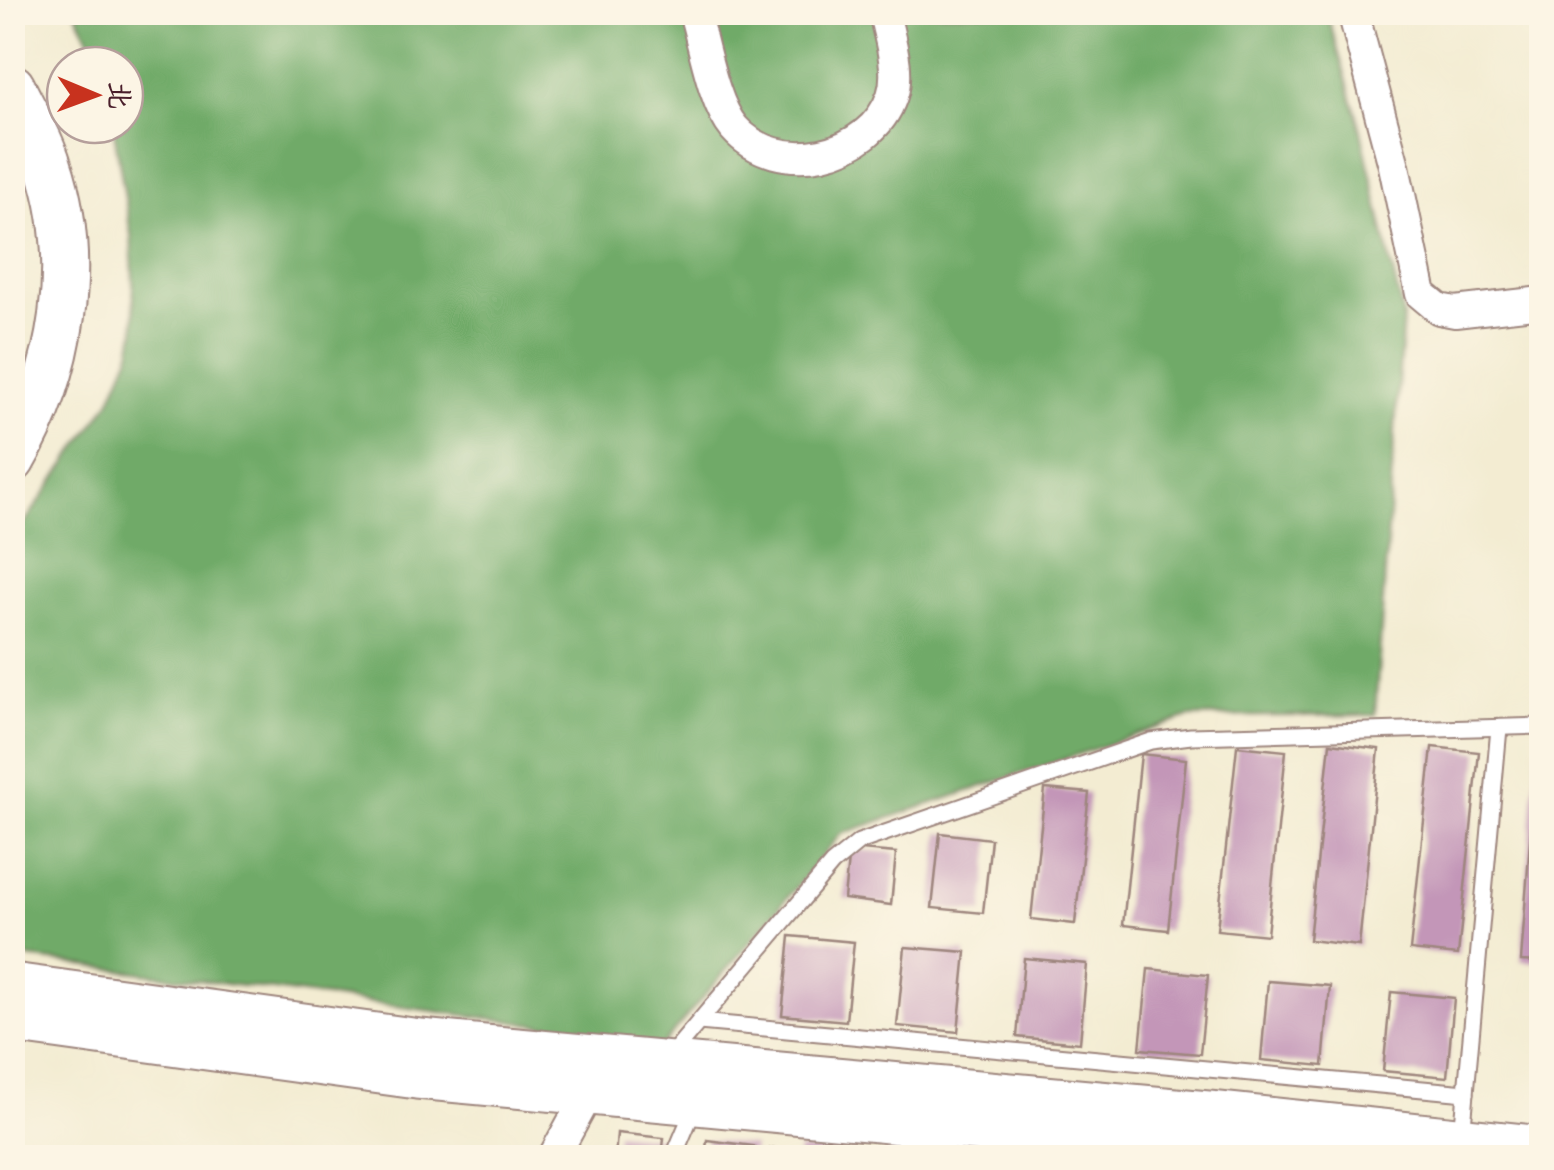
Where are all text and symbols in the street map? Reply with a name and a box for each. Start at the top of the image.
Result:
north arrow [45,45,145,145]
text: 北 [95,81,140,110]

